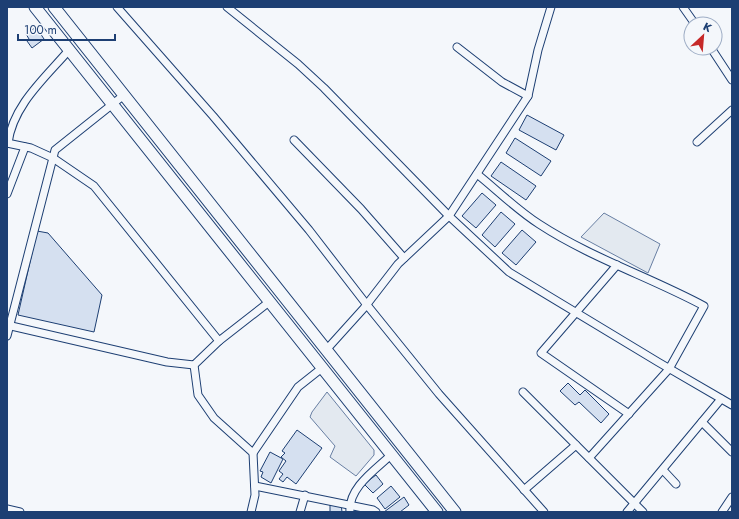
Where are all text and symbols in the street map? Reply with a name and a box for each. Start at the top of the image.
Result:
scale bar [18,16,115,42]
north arrow [683,16,723,56]
text: K [700,18,715,36]
text: 100 m [24,21,57,39]

